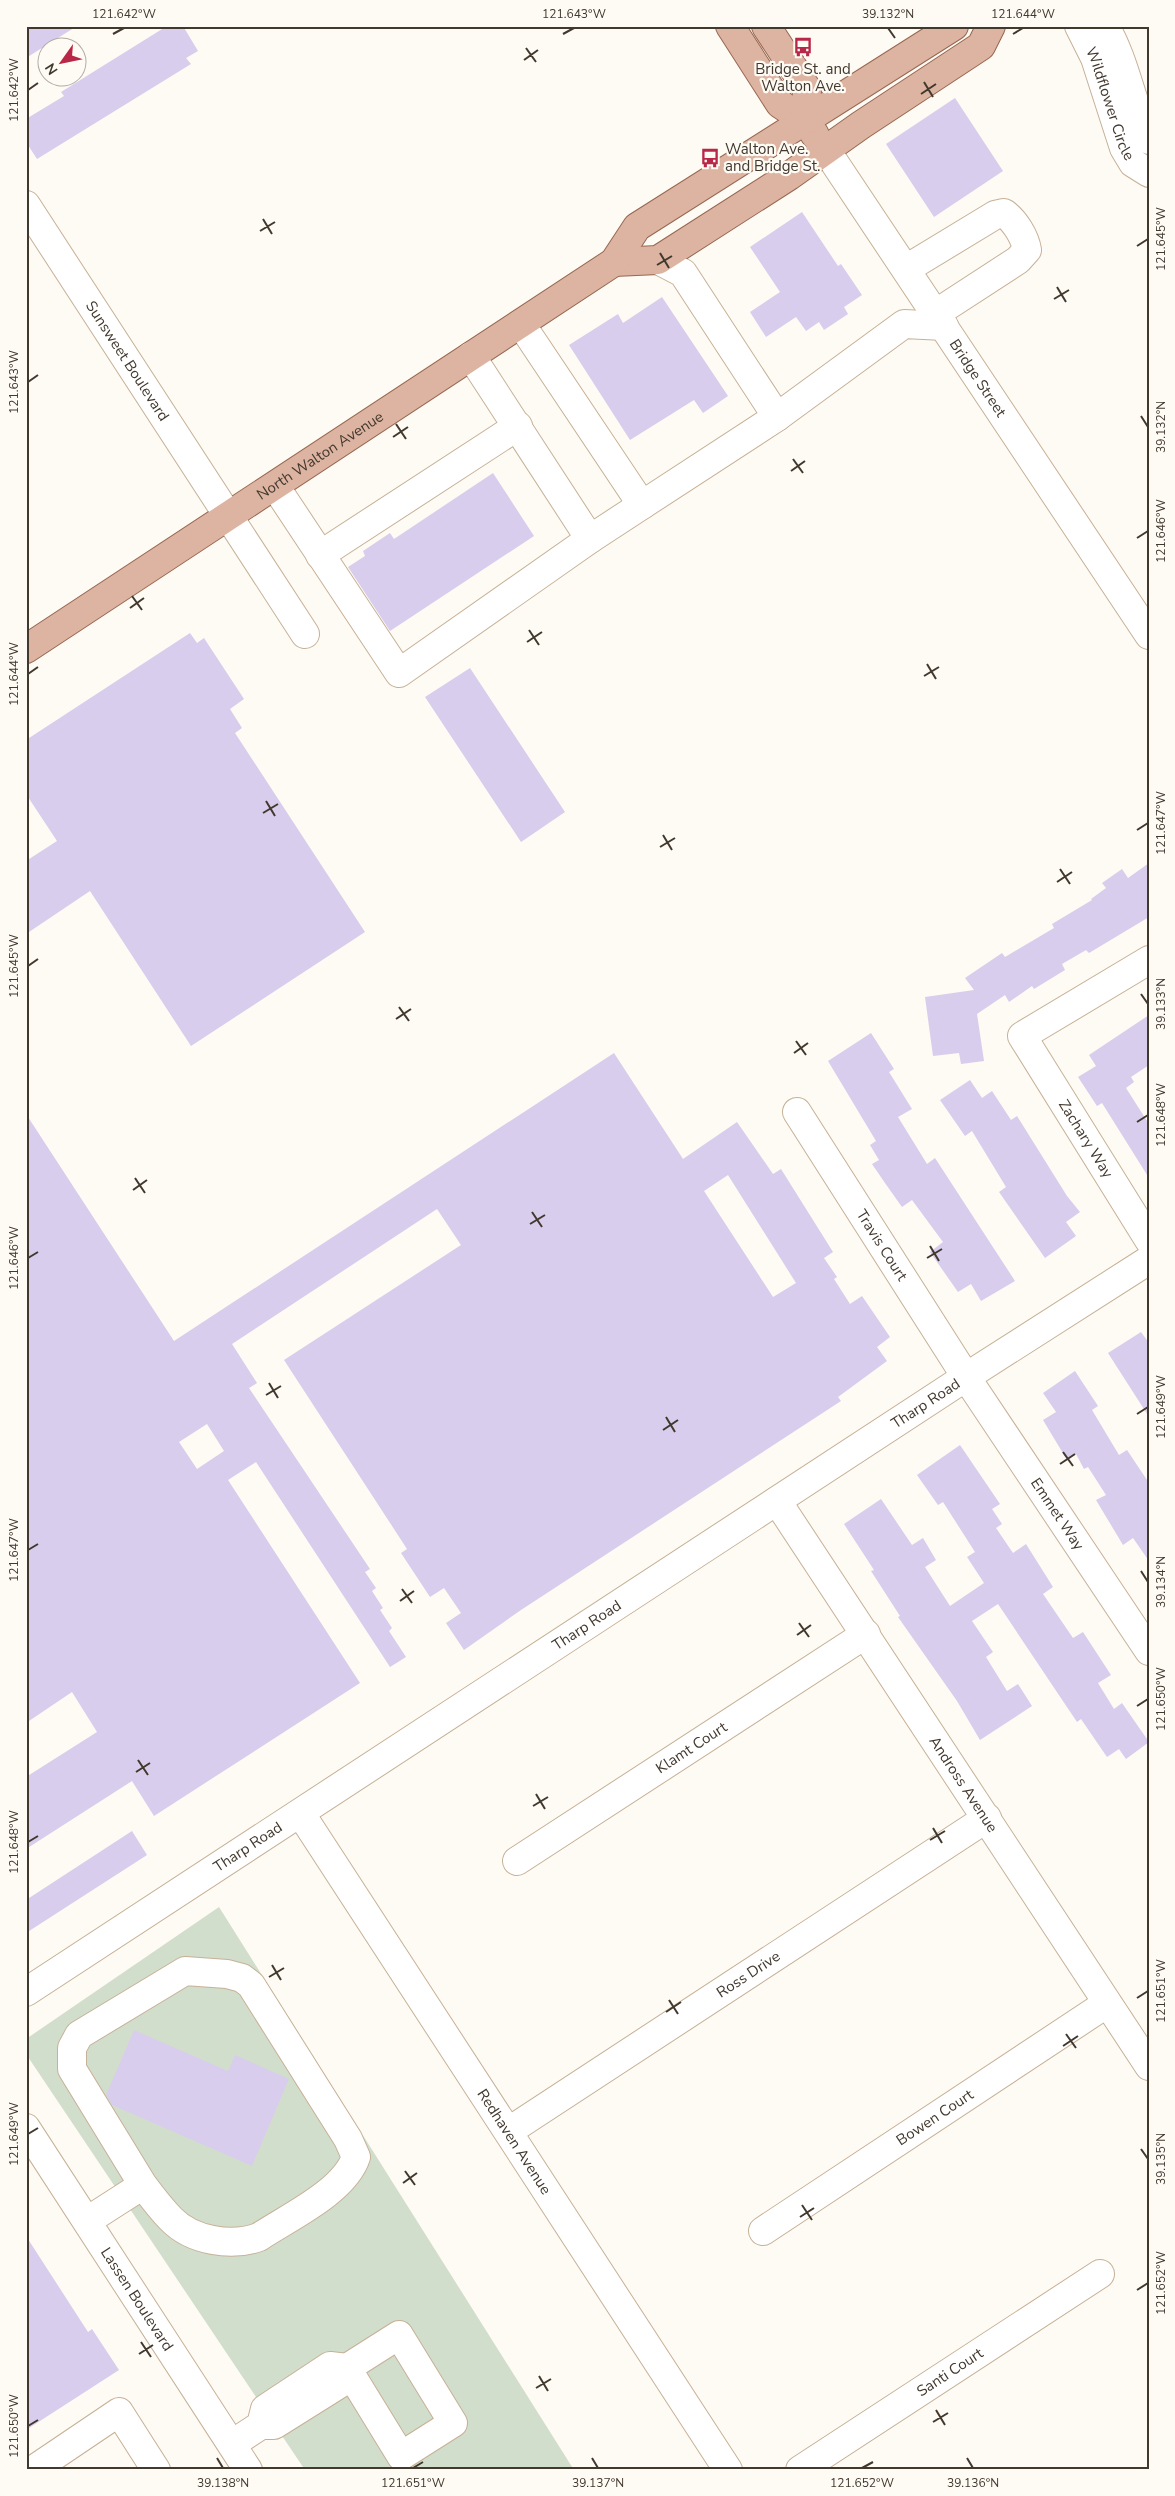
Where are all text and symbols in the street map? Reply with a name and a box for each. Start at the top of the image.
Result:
text: 121.642°W [92,6,156,22]
text: 121.643°W [542,6,606,22]
text: 39.132°N [862,6,914,22]
text: 121.644°W [991,6,1055,22]
bus stop icon: Bridge St. and Walton Ave. [792,36,814,58]
north arrow [38,38,88,88]
street label: Wildflower Circle [1081,44,1139,164]
text: 121.642°W [6,58,22,122]
text: N [41,59,62,78]
place label: Bridge St. and Walton Ave. [755,59,851,96]
place label: Walton Ave. and Bridge St. [725,139,821,176]
bus stop icon: Walton Ave. and Bridge St. [699,147,721,169]
text: 121.645°W [1153,207,1169,271]
street label: Sunsweet Boulevard [81,297,174,425]
street label: Bridge Street [945,335,1011,421]
text: 121.643°W [6,350,22,414]
text: 39.132°N [1153,401,1169,453]
street label: North Walton Avenue [253,406,387,504]
text: 121.646°W [1153,499,1169,563]
text: 121.644°W [6,642,22,706]
text: 121.647°W [1153,791,1169,855]
text: 121.645°W [6,934,22,998]
text: 39.133°N [1153,978,1169,1030]
text: 121.648°W [1153,1083,1169,1147]
street label: Zachary Way [1054,1096,1118,1182]
street label: Travis Court [852,1206,912,1285]
text: 121.646°W [6,1226,22,1290]
street label: Tharp Road [887,1374,964,1433]
text: 121.649°W [1153,1375,1169,1439]
street label: Emmet Way [1026,1474,1089,1554]
text: 121.647°W [6,1518,22,1582]
text: 39.134°N [1153,1556,1169,1608]
street label: Tharp Road [548,1595,625,1655]
text: 121.650°W [1153,1667,1169,1731]
street label: Klamt Court [652,1717,731,1778]
street label: Andross Avenue [924,1732,1002,1836]
text: 121.648°W [6,1810,22,1874]
street label: Tharp Road [209,1817,286,1877]
street label: Ross Drive [713,1946,784,2002]
text: 121.651°W [1153,1959,1169,2023]
street label: Bowen Court [892,2084,978,2150]
street label: Redhaven Avenue [473,2085,556,2198]
text: 121.649°W [6,2102,22,2166]
text: 39.135°N [1153,2133,1169,2185]
street label: Lassen Boulevard [96,2243,178,2355]
text: 121.652°W [1153,2251,1169,2315]
street label: Santi Court [913,2343,988,2401]
text: 121.650°W [6,2394,22,2458]
text: 39.138°N [197,2475,249,2491]
text: 121.651°W [381,2475,445,2491]
text: 39.137°N [572,2475,624,2491]
text: 121.652°W [830,2475,894,2491]
text: 39.136°N [947,2475,999,2491]

